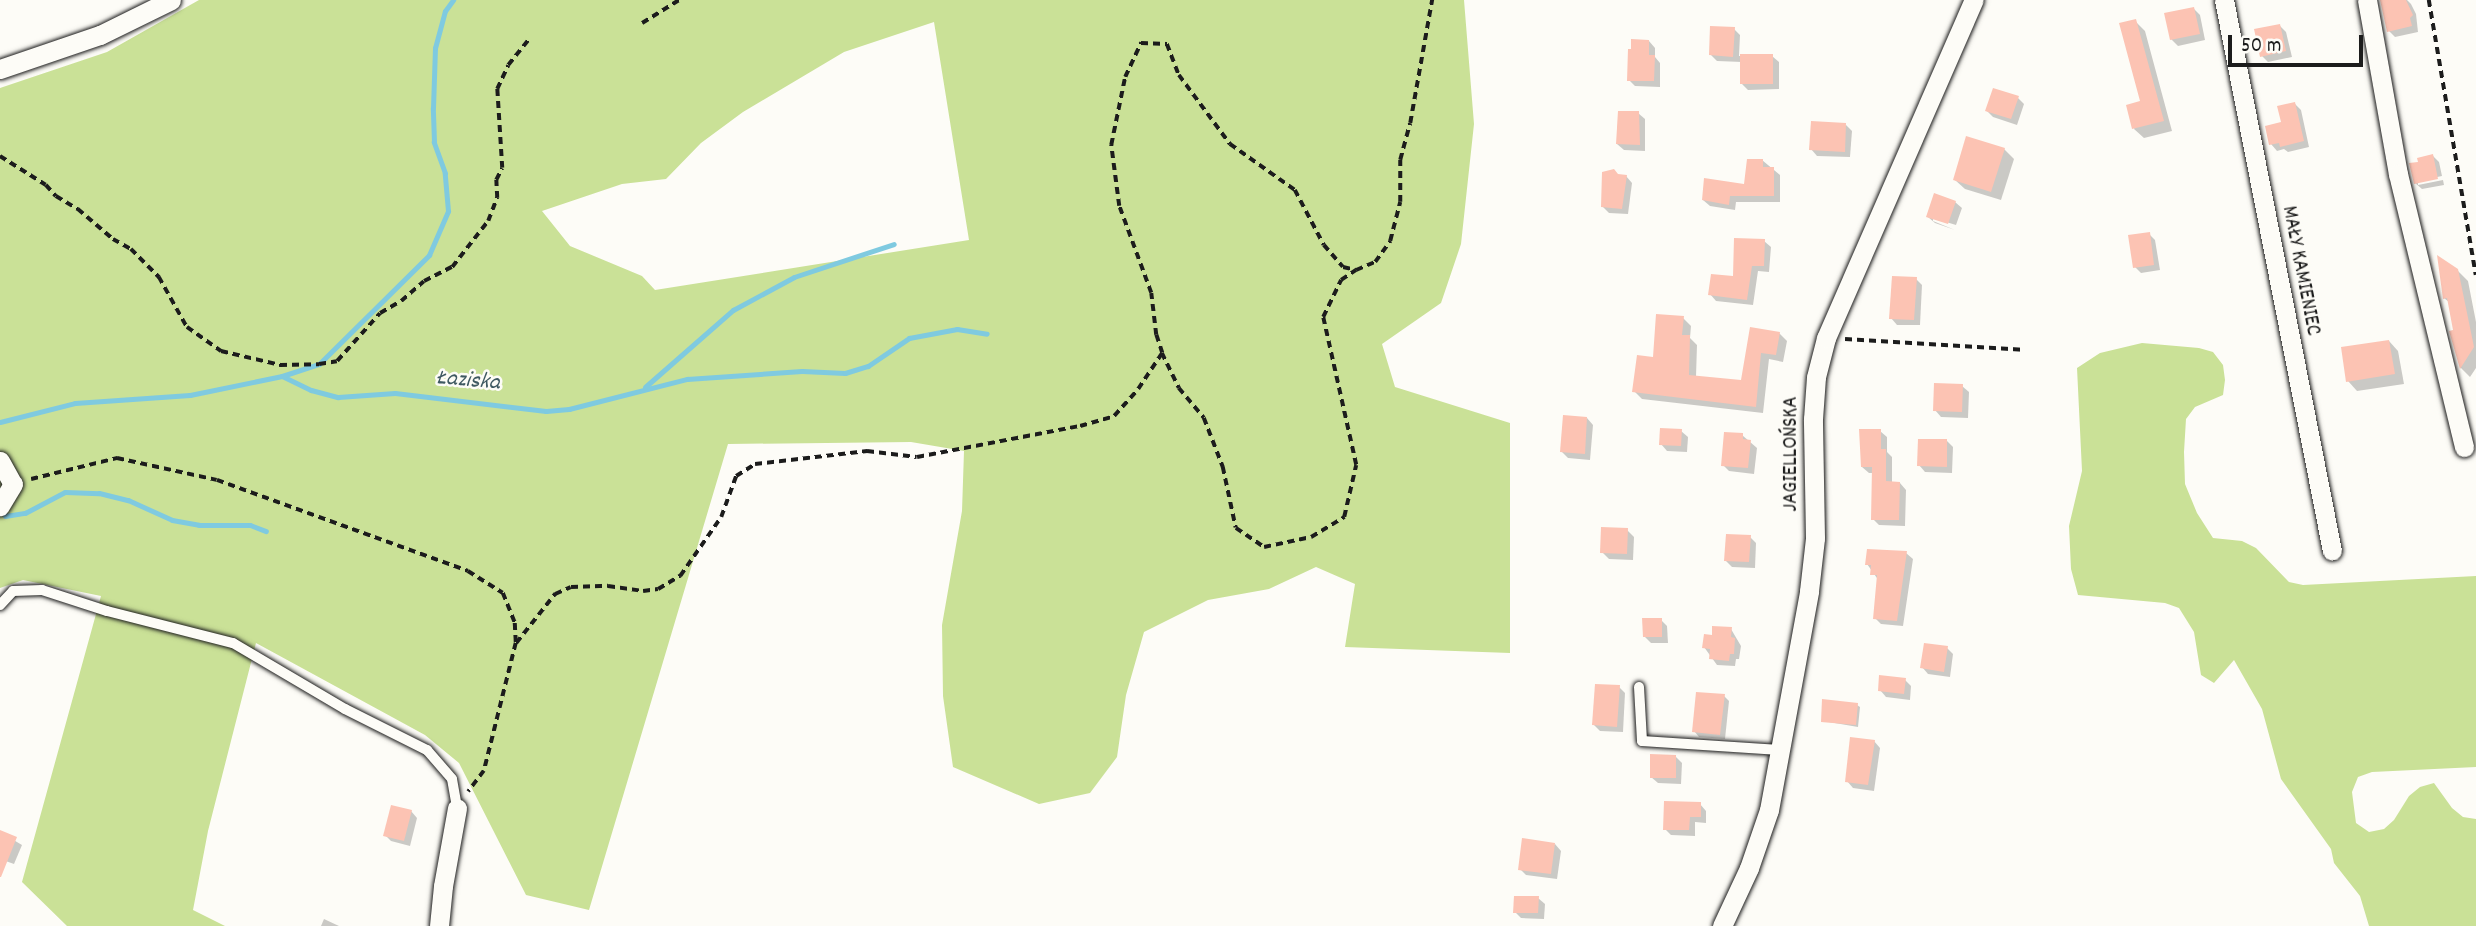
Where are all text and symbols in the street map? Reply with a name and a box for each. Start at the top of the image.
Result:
scale bar [2231,21,2366,65]
text: 50 m [2241,32,2281,62]
street label: MAŁY KAMIENIEC [2275,204,2325,338]
water label: Łaziska [435,365,501,399]
street label: JAGIELLOŃSKA [1779,396,1805,512]

